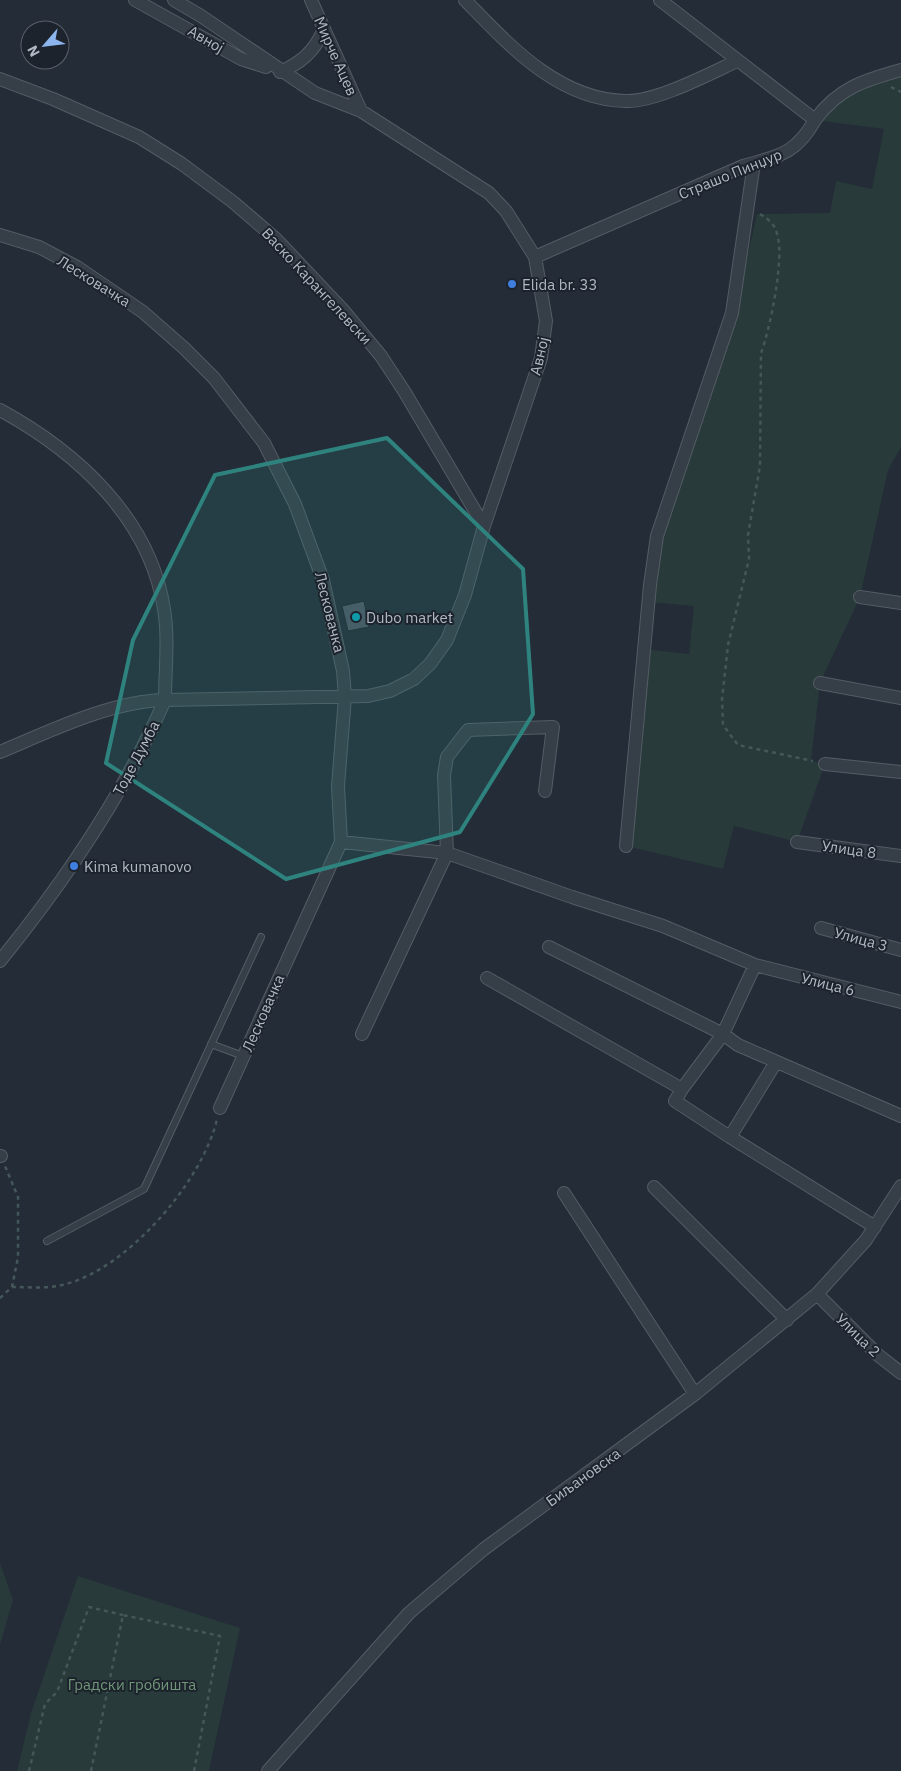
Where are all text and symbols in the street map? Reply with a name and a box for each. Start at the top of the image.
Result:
street label: Мирче Ацев [310,13,362,99]
north arrow [20,20,70,70]
street label: Авној [184,21,228,57]
text: N [23,42,44,60]
street label: Страшо Пинџур [676,145,784,203]
street label: Васко Карангелевски [258,224,376,348]
street label: Лесковачка [54,251,134,311]
place label: Elida br. 33 [522,275,597,294]
marker: Elida br. 33 [506,278,518,290]
street label: Авној [525,335,553,377]
street label: Лесковачка [311,570,349,654]
place label: Dubo market [366,608,453,627]
marker: Dubo market [350,611,362,623]
street label: Тоде Думба [108,717,164,799]
street label: Улица 8 [821,836,877,862]
place label: Kima kumanovo [84,857,192,876]
marker: Kima kumanovo [68,860,80,872]
street label: Улица 3 [832,923,890,955]
street label: Улица 6 [799,968,857,1000]
street label: Лесковачка [237,971,289,1055]
street label: Улица 2 [832,1309,884,1361]
street label: Биљановска [542,1444,624,1510]
park label: Градски гробишта [68,1675,196,1694]

